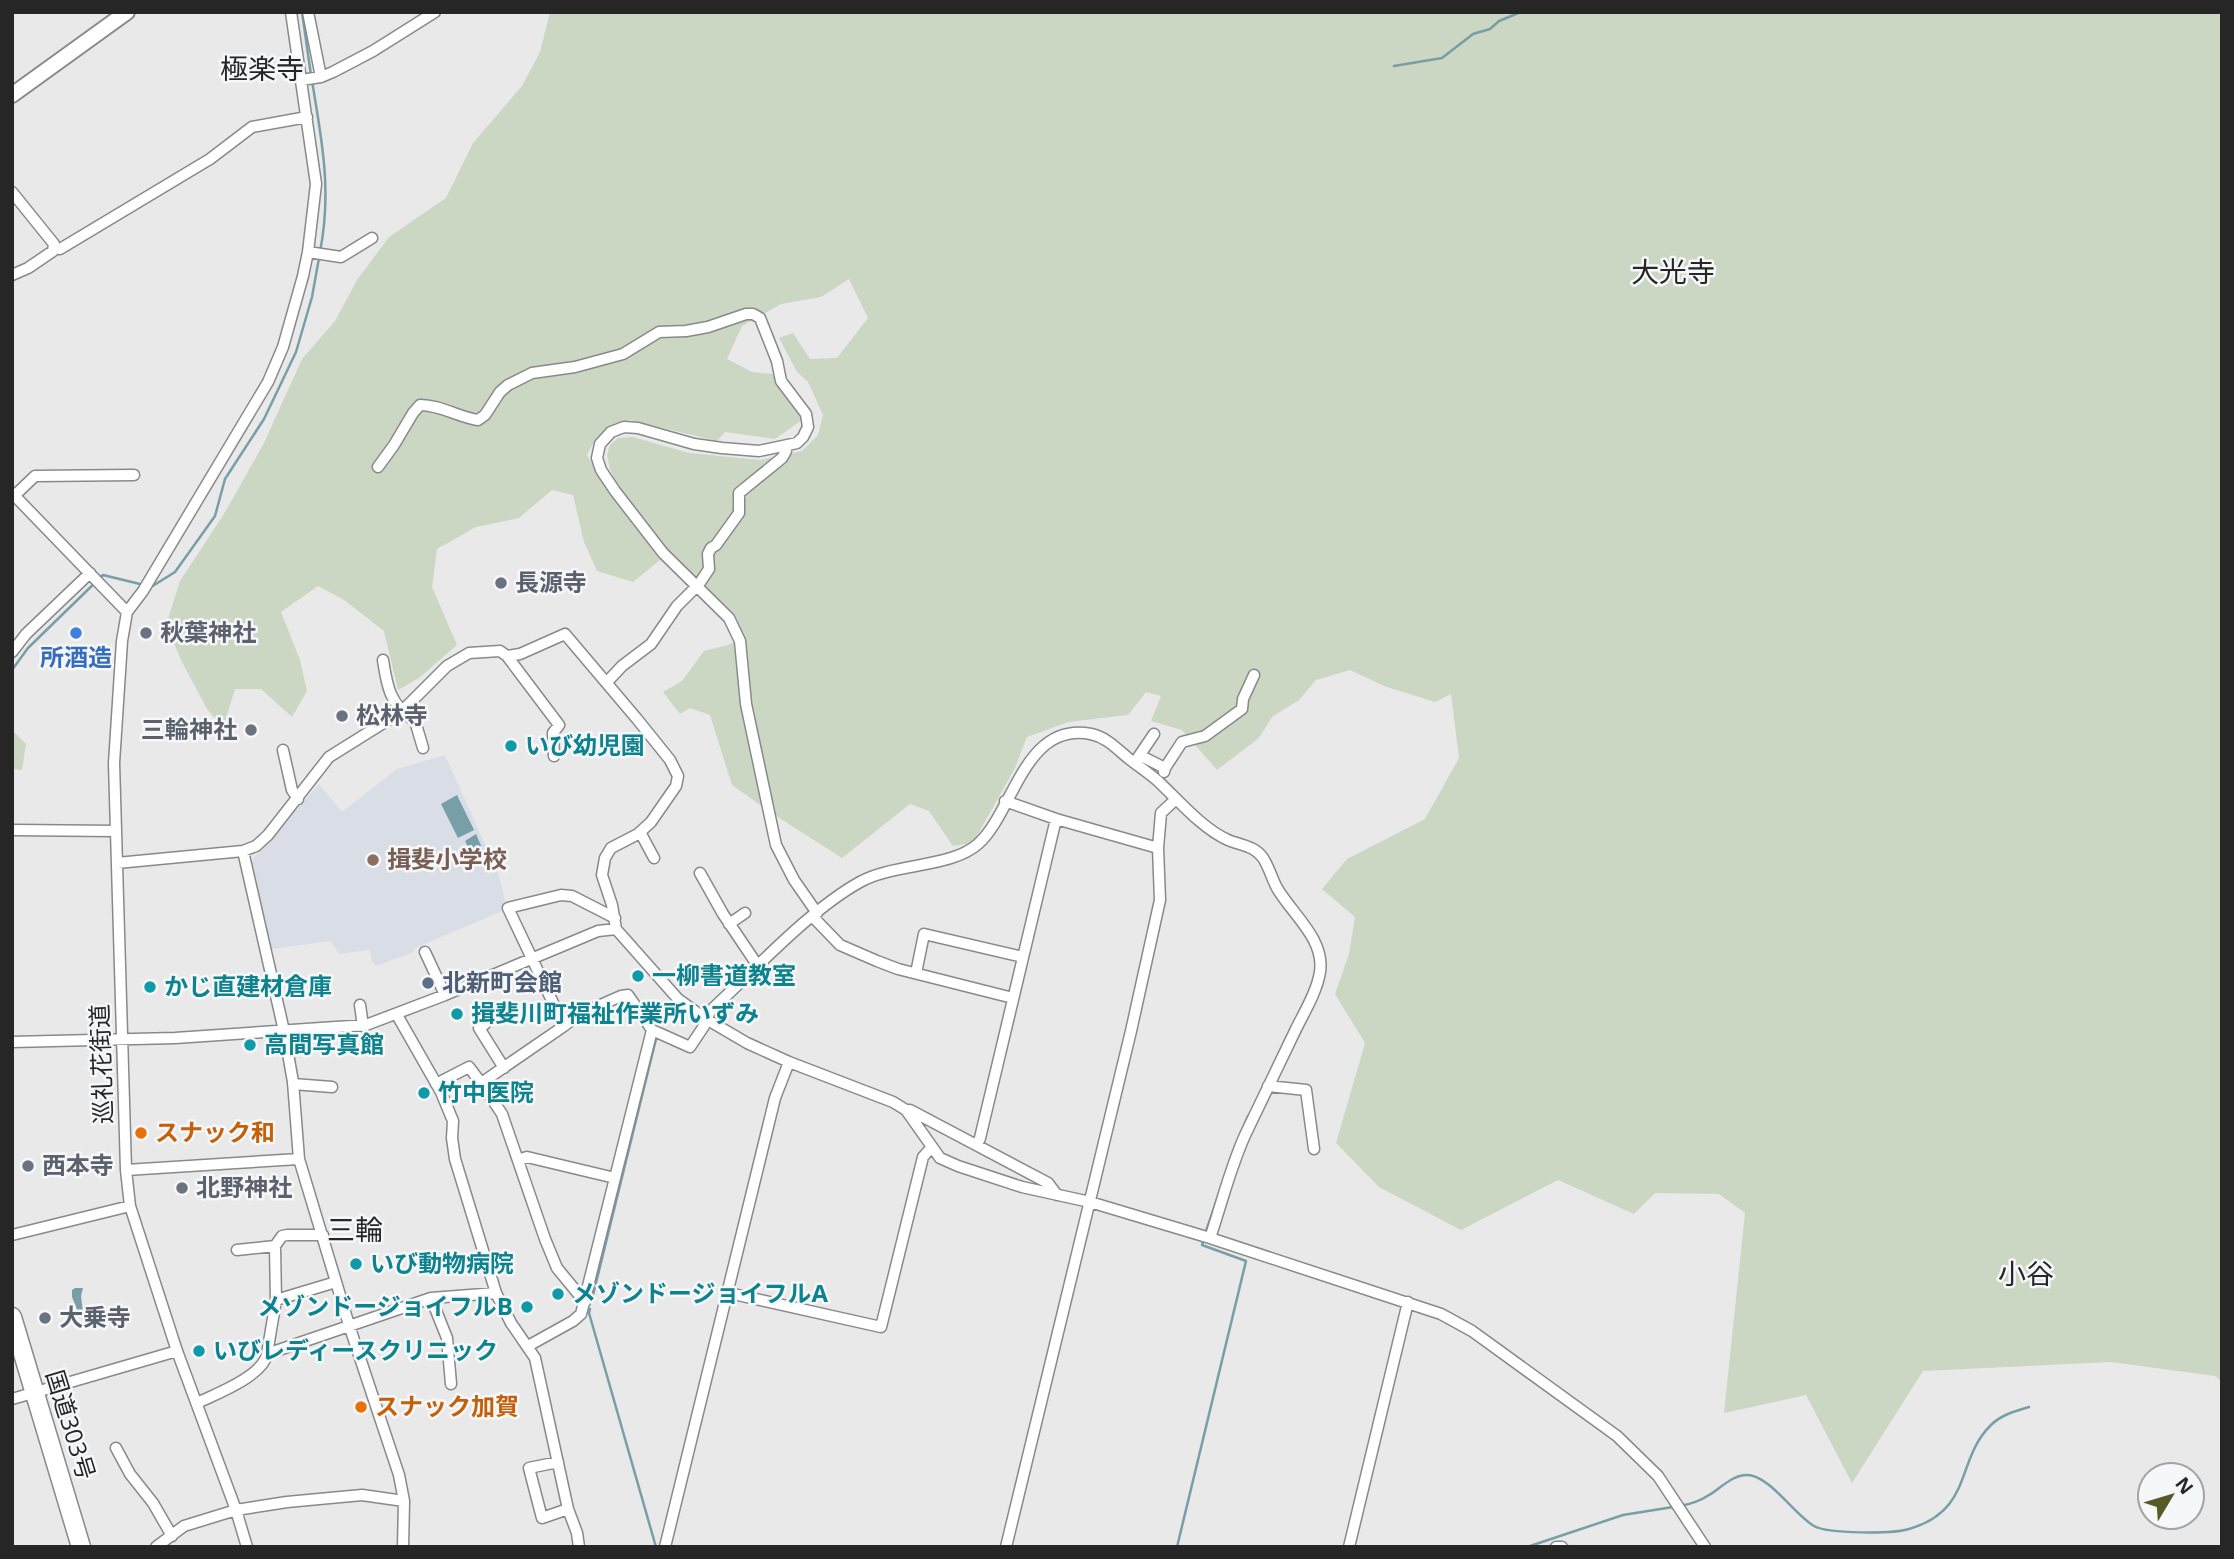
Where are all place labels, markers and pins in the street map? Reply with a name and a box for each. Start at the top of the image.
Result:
place label: 長源寺 [515,565,587,598]
marker: 長源寺 [493,575,509,591]
place label: 秋葉神社 [160,615,256,648]
marker: 所酒造 [68,625,84,641]
marker: 秋葉神社 [138,625,154,641]
place label: 所酒造 [40,640,112,673]
place label: 松林寺 [356,698,428,731]
marker: 松林寺 [334,708,350,724]
place label: 三輪神社 [141,712,237,745]
marker: 三輪神社 [243,722,259,738]
place label: いび幼児園 [525,728,645,761]
marker: いび幼児園 [503,738,519,754]
place label: 揖斐小学校 [387,842,507,875]
marker: 揖斐小学校 [365,852,381,868]
place label: 一柳書道教室 [652,958,796,991]
place label: 北新町会館 [442,965,562,998]
marker: 一柳書道教室 [630,968,646,984]
place label: かじ直建材倉庫 [164,969,332,1002]
marker: 北新町会館 [420,975,436,991]
marker: かじ直建材倉庫 [142,979,158,995]
place label: 揖斐川町福祉作業所いずみ [471,996,759,1029]
marker: 揖斐川町福祉作業所いずみ [449,1006,465,1022]
place label: 高間写真館 [264,1027,384,1060]
marker: 高間写真館 [242,1037,258,1053]
place label: 竹中医院 [438,1075,534,1108]
marker: 竹中医院 [416,1085,432,1101]
place label: スナック和 [155,1115,275,1148]
marker: スナック和 [133,1125,149,1141]
place label: 西本寺 [42,1148,114,1181]
marker: 西本寺 [20,1158,36,1174]
place label: 北野神社 [196,1170,292,1203]
marker: 北野神社 [174,1180,190,1196]
place label: いび動物病院 [370,1246,514,1279]
marker: いび動物病院 [348,1256,364,1272]
place label: メゾンドージョイフルA [572,1276,829,1309]
marker: メゾンドージョイフルA [550,1286,566,1302]
place label: メゾンドージョイフルB [257,1289,513,1322]
marker: メゾンドージョイフルB [519,1299,535,1315]
place label: 大乗寺 [59,1300,131,1333]
marker: 大乗寺 [37,1310,53,1326]
place label: いびレディースクリニック [213,1333,498,1366]
marker: いびレディースクリニック [191,1343,207,1359]
place label: スナック加賀 [375,1389,519,1422]
marker: スナック加賀 [353,1399,369,1415]

